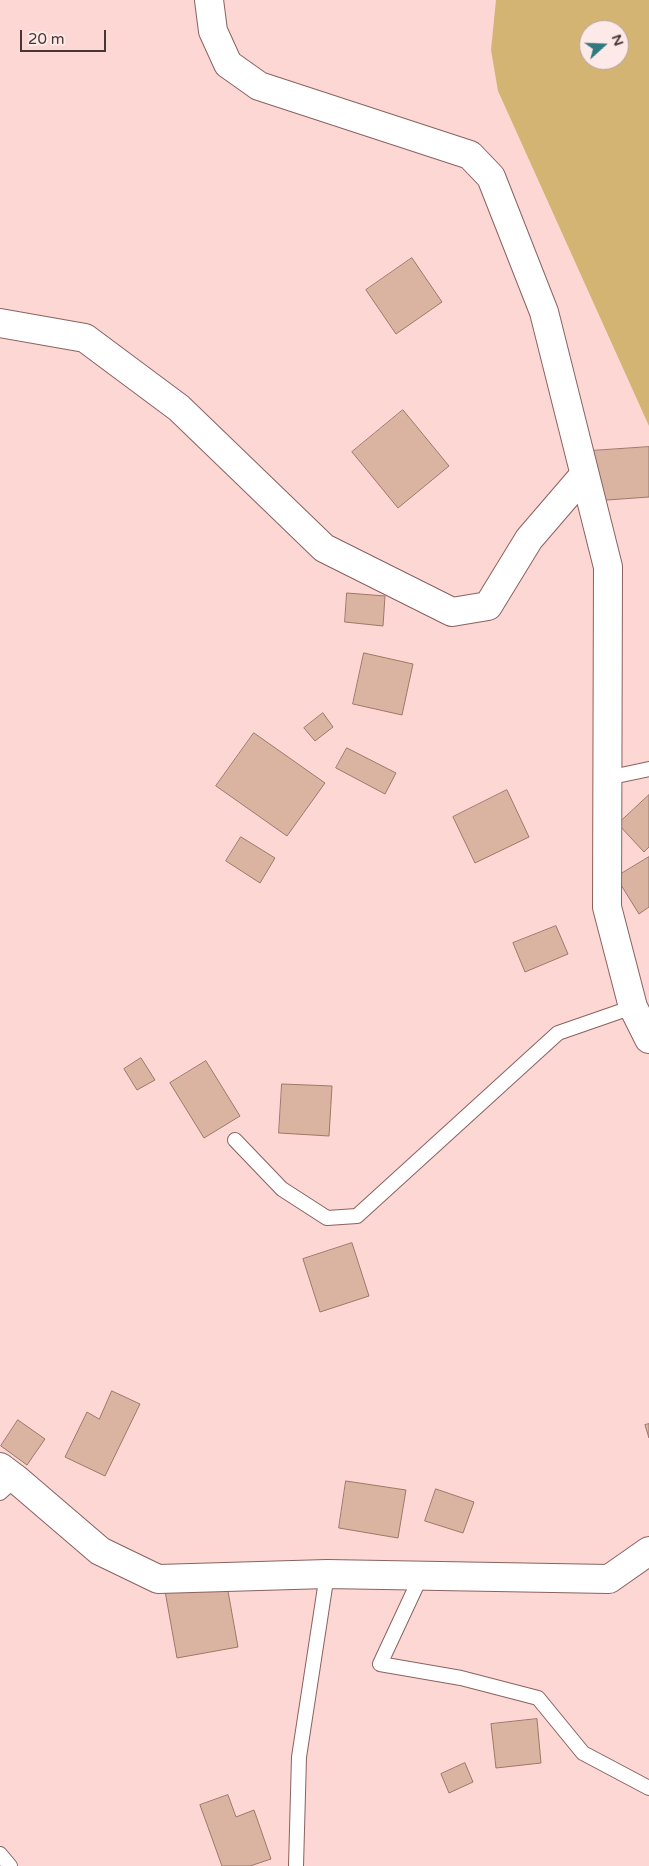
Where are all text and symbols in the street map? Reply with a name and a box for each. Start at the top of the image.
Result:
scale bar [22,20,109,52]
north arrow [579,20,629,70]
text: 20 m [28,30,65,48]
text: N [608,32,628,48]

